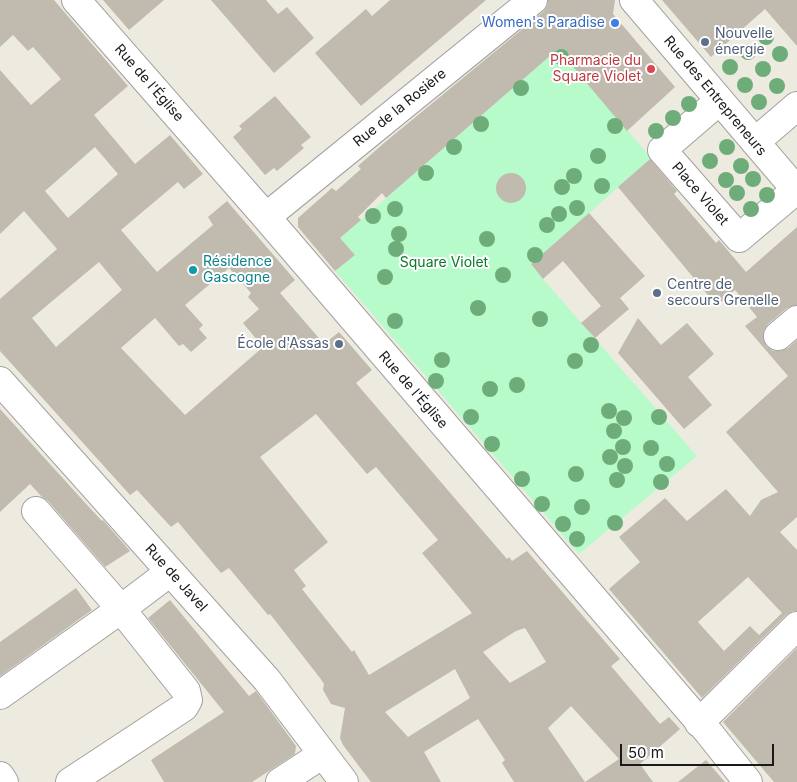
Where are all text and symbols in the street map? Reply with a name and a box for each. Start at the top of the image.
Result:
place label: Women's Paradise [482,15,605,31]
marker: Women's Paradise [609,17,621,29]
place label: Nouvelle énergie [715,26,773,58]
street label: Rue des Entrepreneurs [660,33,770,159]
marker: Nouvelle énergie [699,36,711,48]
street label: Rue de l'Église [111,41,187,125]
place label: Pharmacie du Square Violet [550,53,641,85]
marker: Pharmacie du Square Violet [645,63,657,75]
street label: Rue de la Rosière [350,65,450,151]
street label: Place Violet [668,159,732,229]
place label: Résidence Gascogne [203,254,272,286]
park label: Square Violet [400,255,488,271]
marker: Résidence Gascogne [187,264,199,276]
place label: Centre de secours Grenelle [667,277,779,310]
marker: Centre de secours Grenelle [651,287,663,299]
place label: École d'Assas [237,336,329,352]
marker: École d'Assas [333,338,345,350]
street label: Rue de l'Église [375,348,451,432]
street label: Rue de Javel [141,541,211,615]
scale bar [622,734,776,766]
text: 50 m [628,743,664,762]

